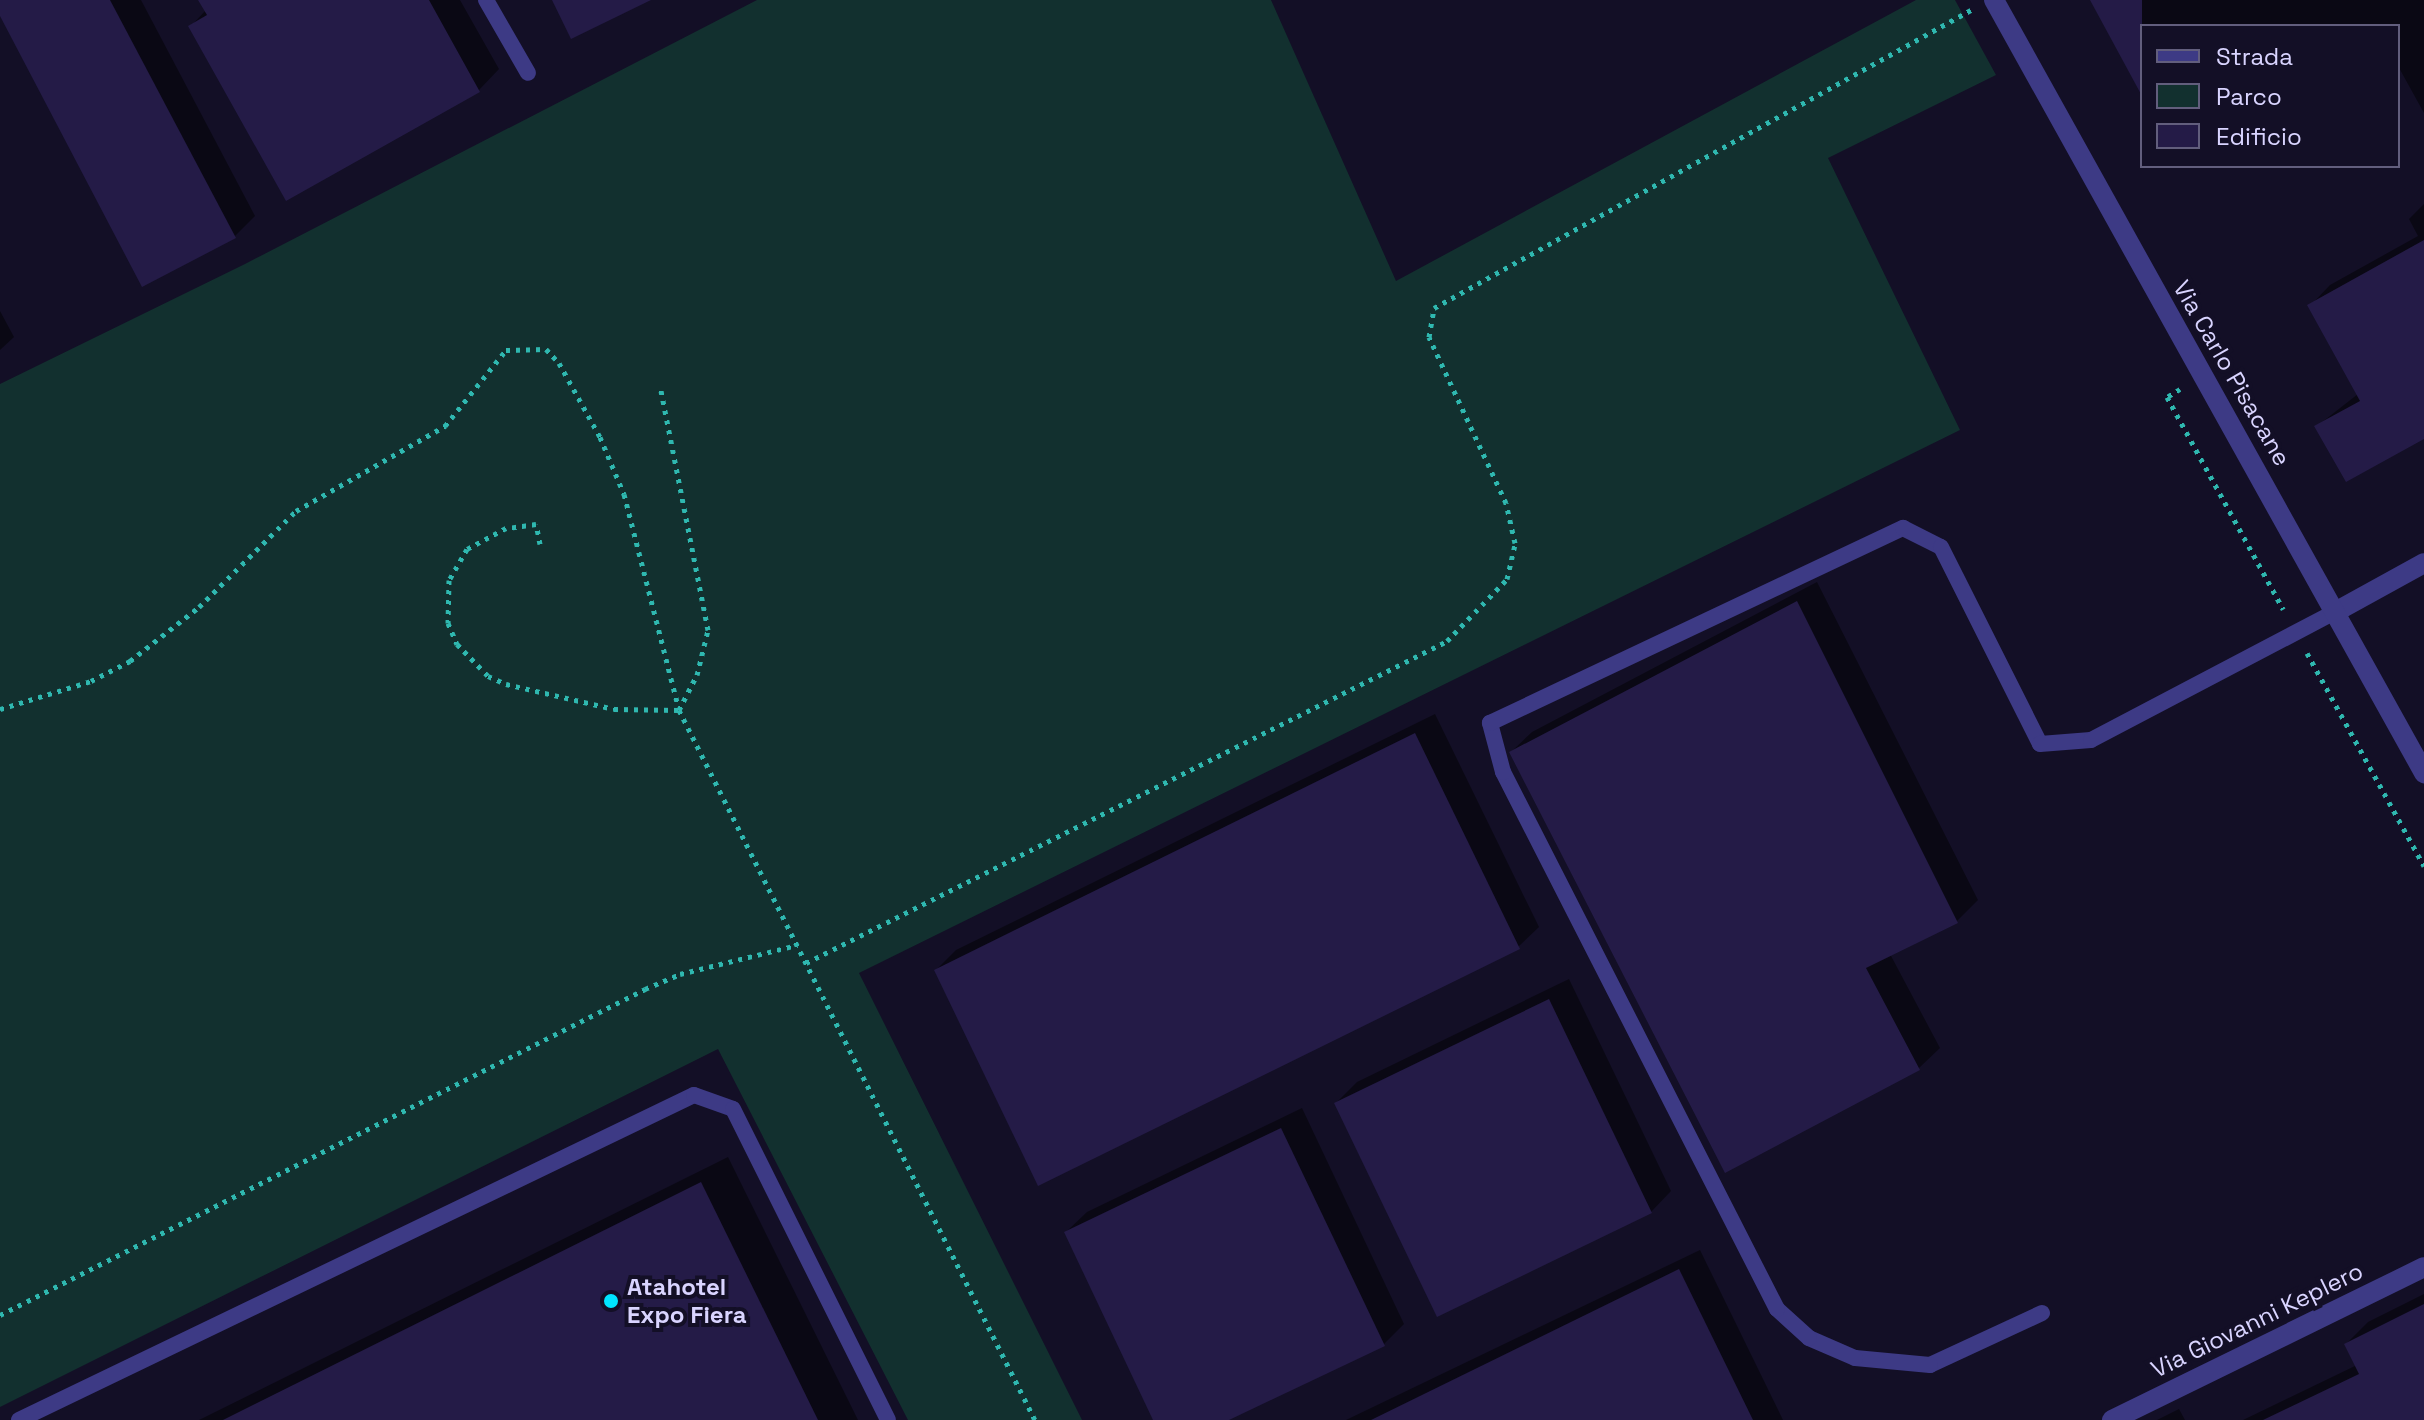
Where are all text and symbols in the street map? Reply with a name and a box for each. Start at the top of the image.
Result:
legend [2140,24,2400,168]
text: Strada [2216,41,2293,72]
text: Parco [2216,81,2282,112]
text: Edificio [2216,121,2302,152]
street label: Via Carlo Pisacane [2167,275,2297,471]
street label: Via Giovanni Keplero [2146,1256,2368,1384]
place label: Atahotel Expo Fiera [627,1273,747,1329]
marker: Atahotel Expo Fiera [602,1292,620,1310]

